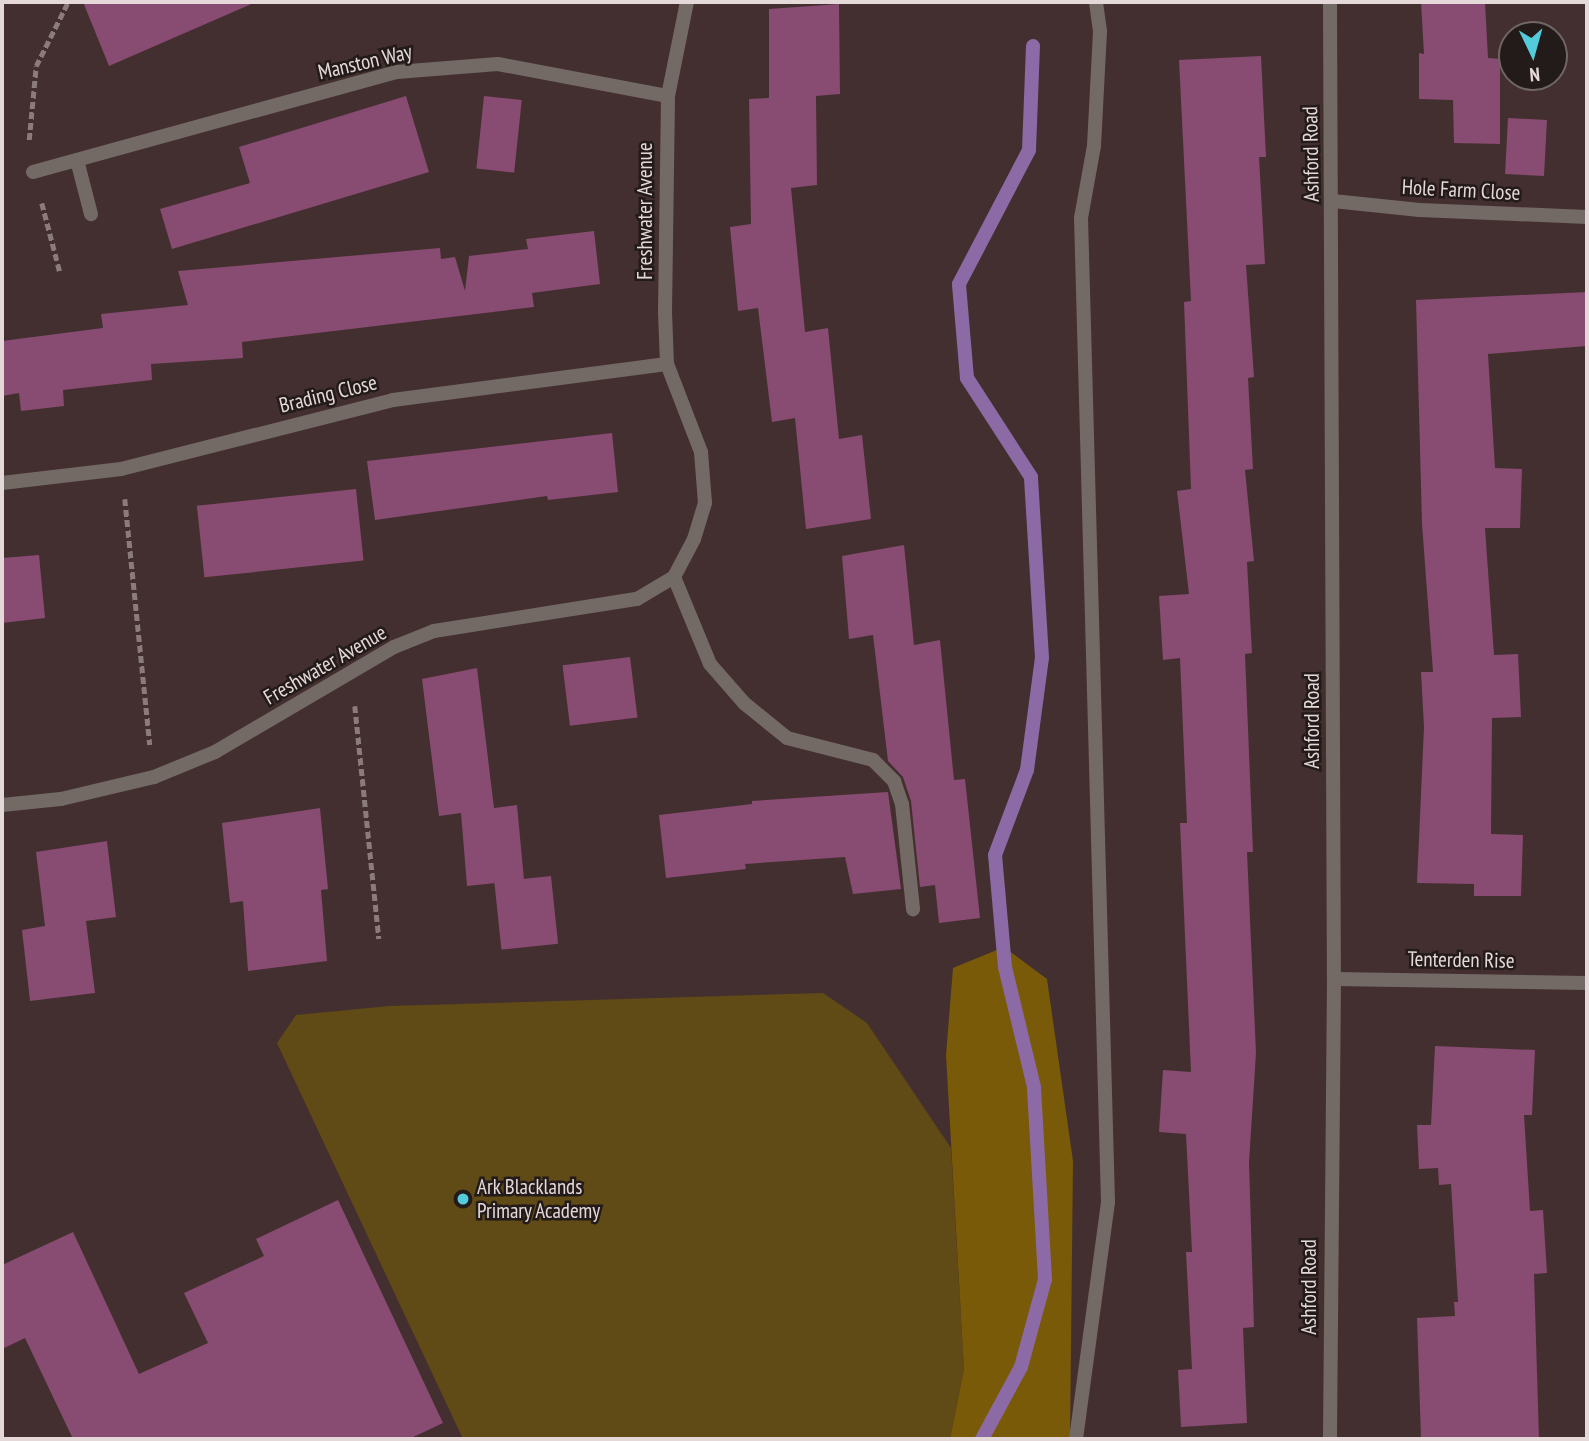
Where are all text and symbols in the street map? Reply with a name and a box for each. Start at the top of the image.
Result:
north arrow [1498,21,1568,91]
street label: Manston Way [315,39,415,85]
text: N [1529,63,1541,87]
street label: Ashford Road [1298,106,1324,202]
street label: Freshwater Avenue [632,142,658,280]
street label: Hole Farm Close [1401,174,1521,206]
street label: Brading Close [277,370,379,418]
street label: Freshwater Avenue [259,620,391,710]
street label: Ashford Road [1299,673,1325,769]
street label: Tenterden Rise [1407,946,1515,974]
place label: Ark Blacklands Primary Academy [477,1174,601,1224]
marker: Ark Blacklands Primary Academy [455,1191,471,1207]
street label: Ashford Road [1296,1239,1322,1335]

